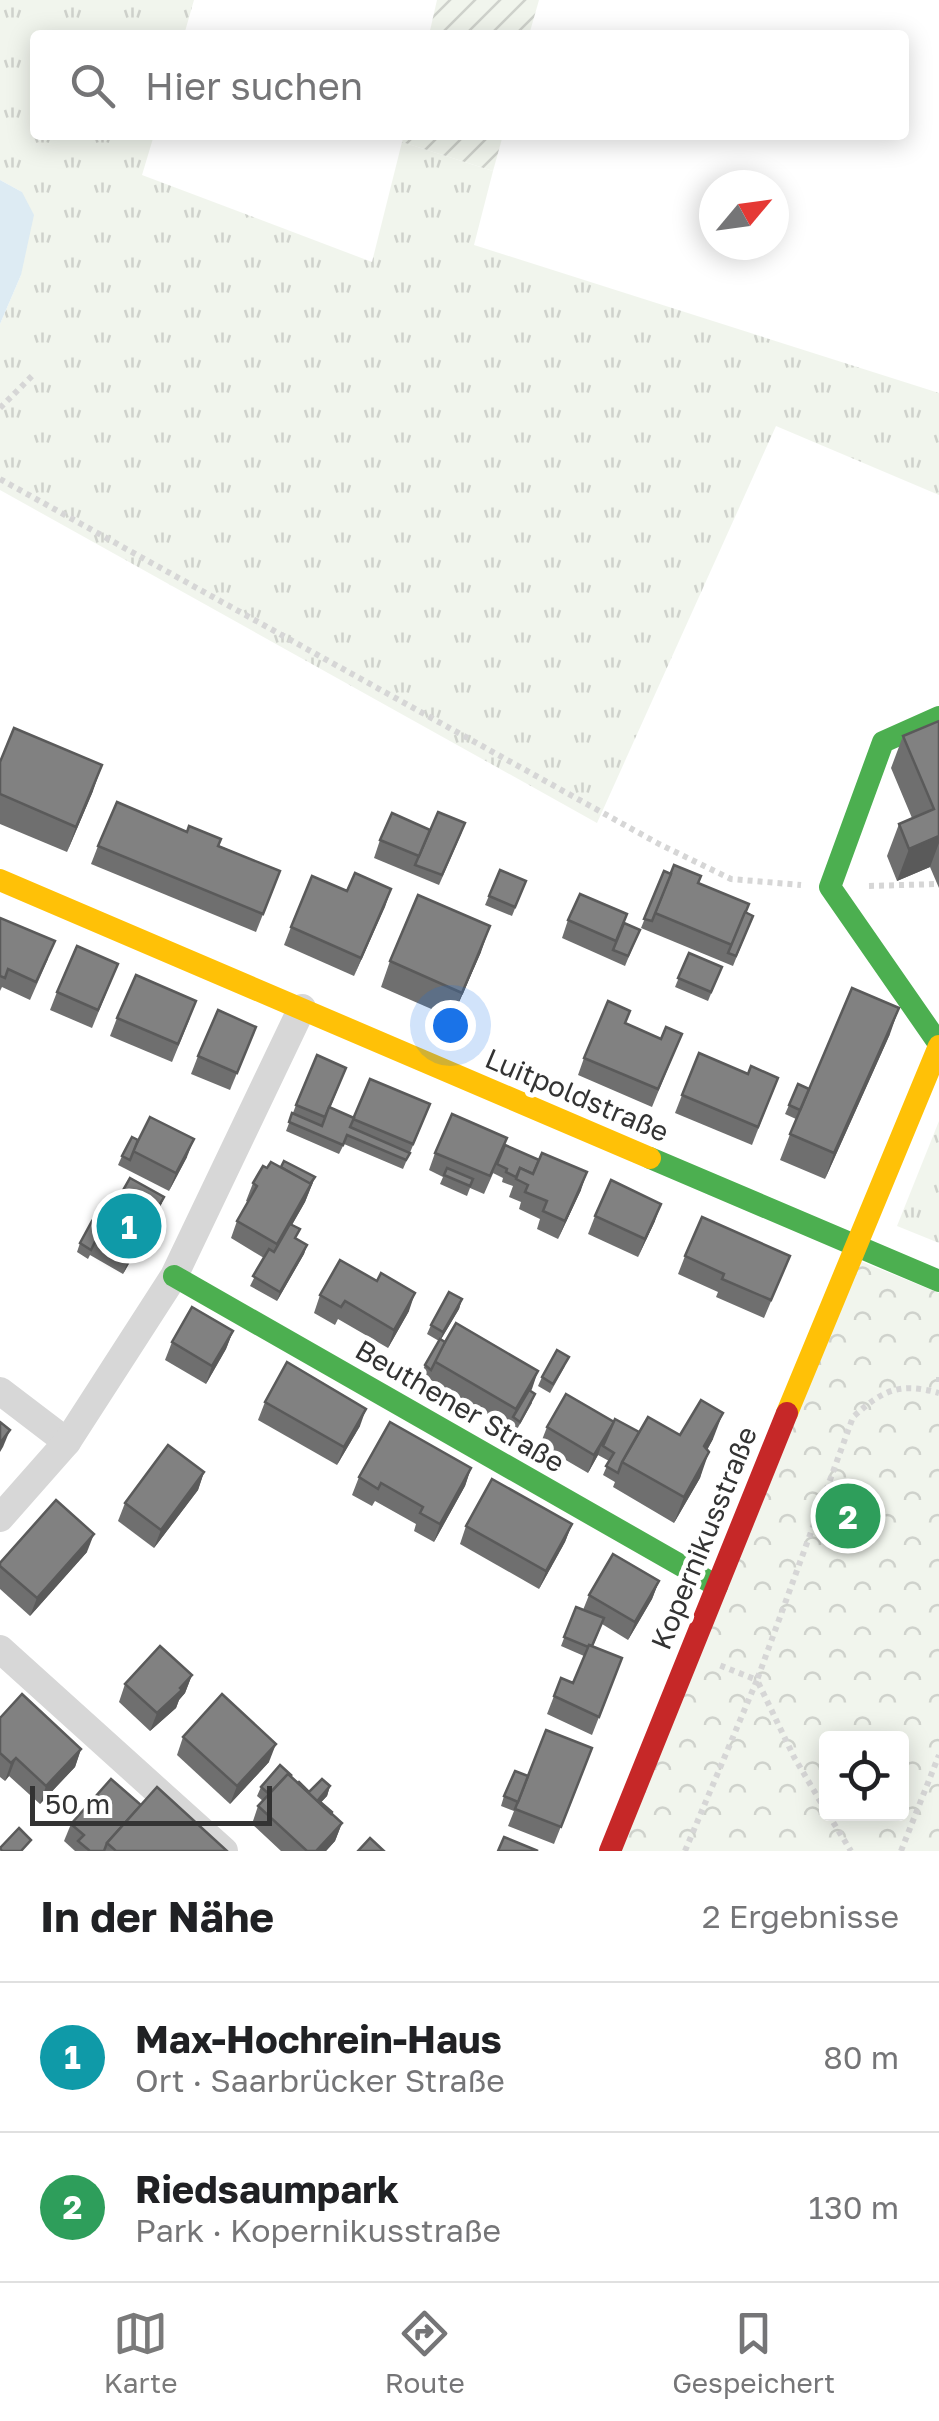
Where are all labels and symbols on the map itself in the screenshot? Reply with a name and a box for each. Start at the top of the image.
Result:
north arrow [699,170,789,260]
your location [425,1000,476,1051]
street label: Luitpoldstraße [481,1041,674,1148]
pin: 1 [96,1188,162,1264]
street label: Beuthener Straße [350,1332,570,1479]
street label: Kopernikusstraße [644,1422,763,1654]
pin: 2 [816,1478,880,1554]
scale bar [30,1781,272,1826]

